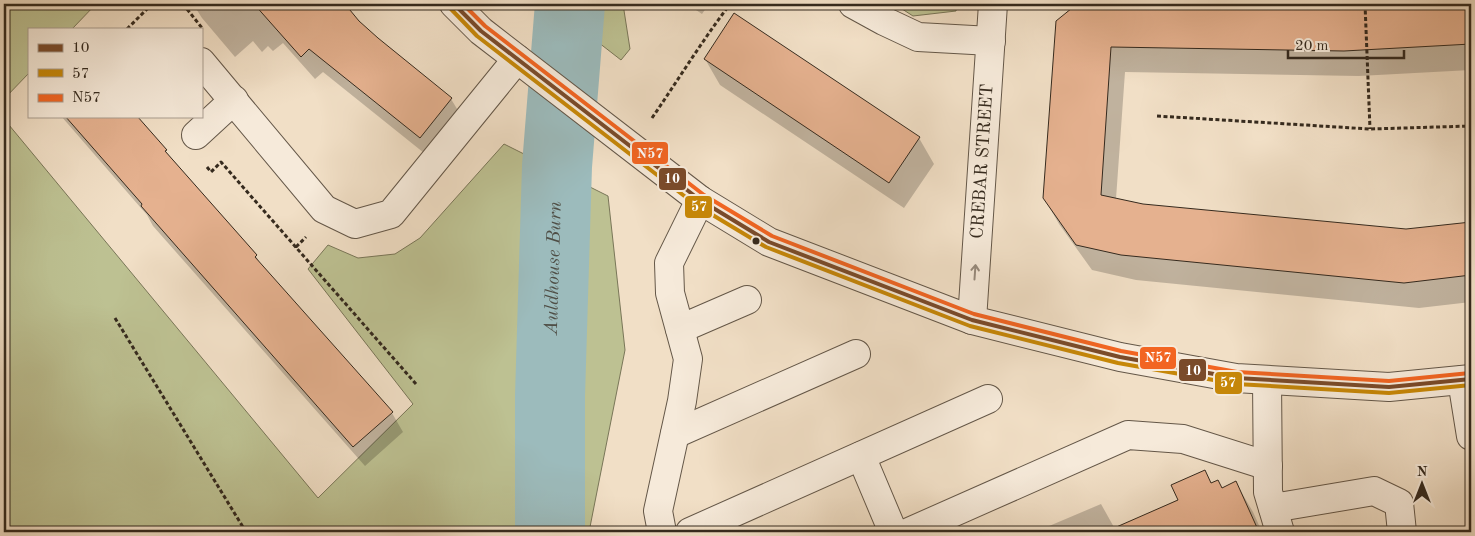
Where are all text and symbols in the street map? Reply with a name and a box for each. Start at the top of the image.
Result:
legend [28,28,202,118]
scale bar [1288,28,1404,60]
text: 20 m [1295,39,1329,54]
text: 10 [72,41,89,56]
text: 57 [72,67,89,82]
street label: CREBAR STREET [968,83,997,239]
text: N57 [72,91,101,106]
line badge: N57 [631,141,669,165]
text: N57 [637,147,663,161]
line badge: 10 [658,167,687,191]
text: 10 [664,172,680,186]
line badge: 57 [684,195,713,219]
text: 57 [691,200,707,214]
water label: Auldhouse Burn [542,201,565,336]
unlabelled marker [751,236,761,246]
one-way arrow [970,264,979,280]
line badge: N57 [1139,346,1177,370]
text: N57 [1145,351,1171,365]
line badge: 10 [1178,358,1207,382]
text: 10 [1185,364,1201,378]
line badge: 57 [1214,371,1243,395]
text: 57 [1220,376,1236,390]
north arrow [1398,458,1448,508]
text: N [1417,465,1428,479]

